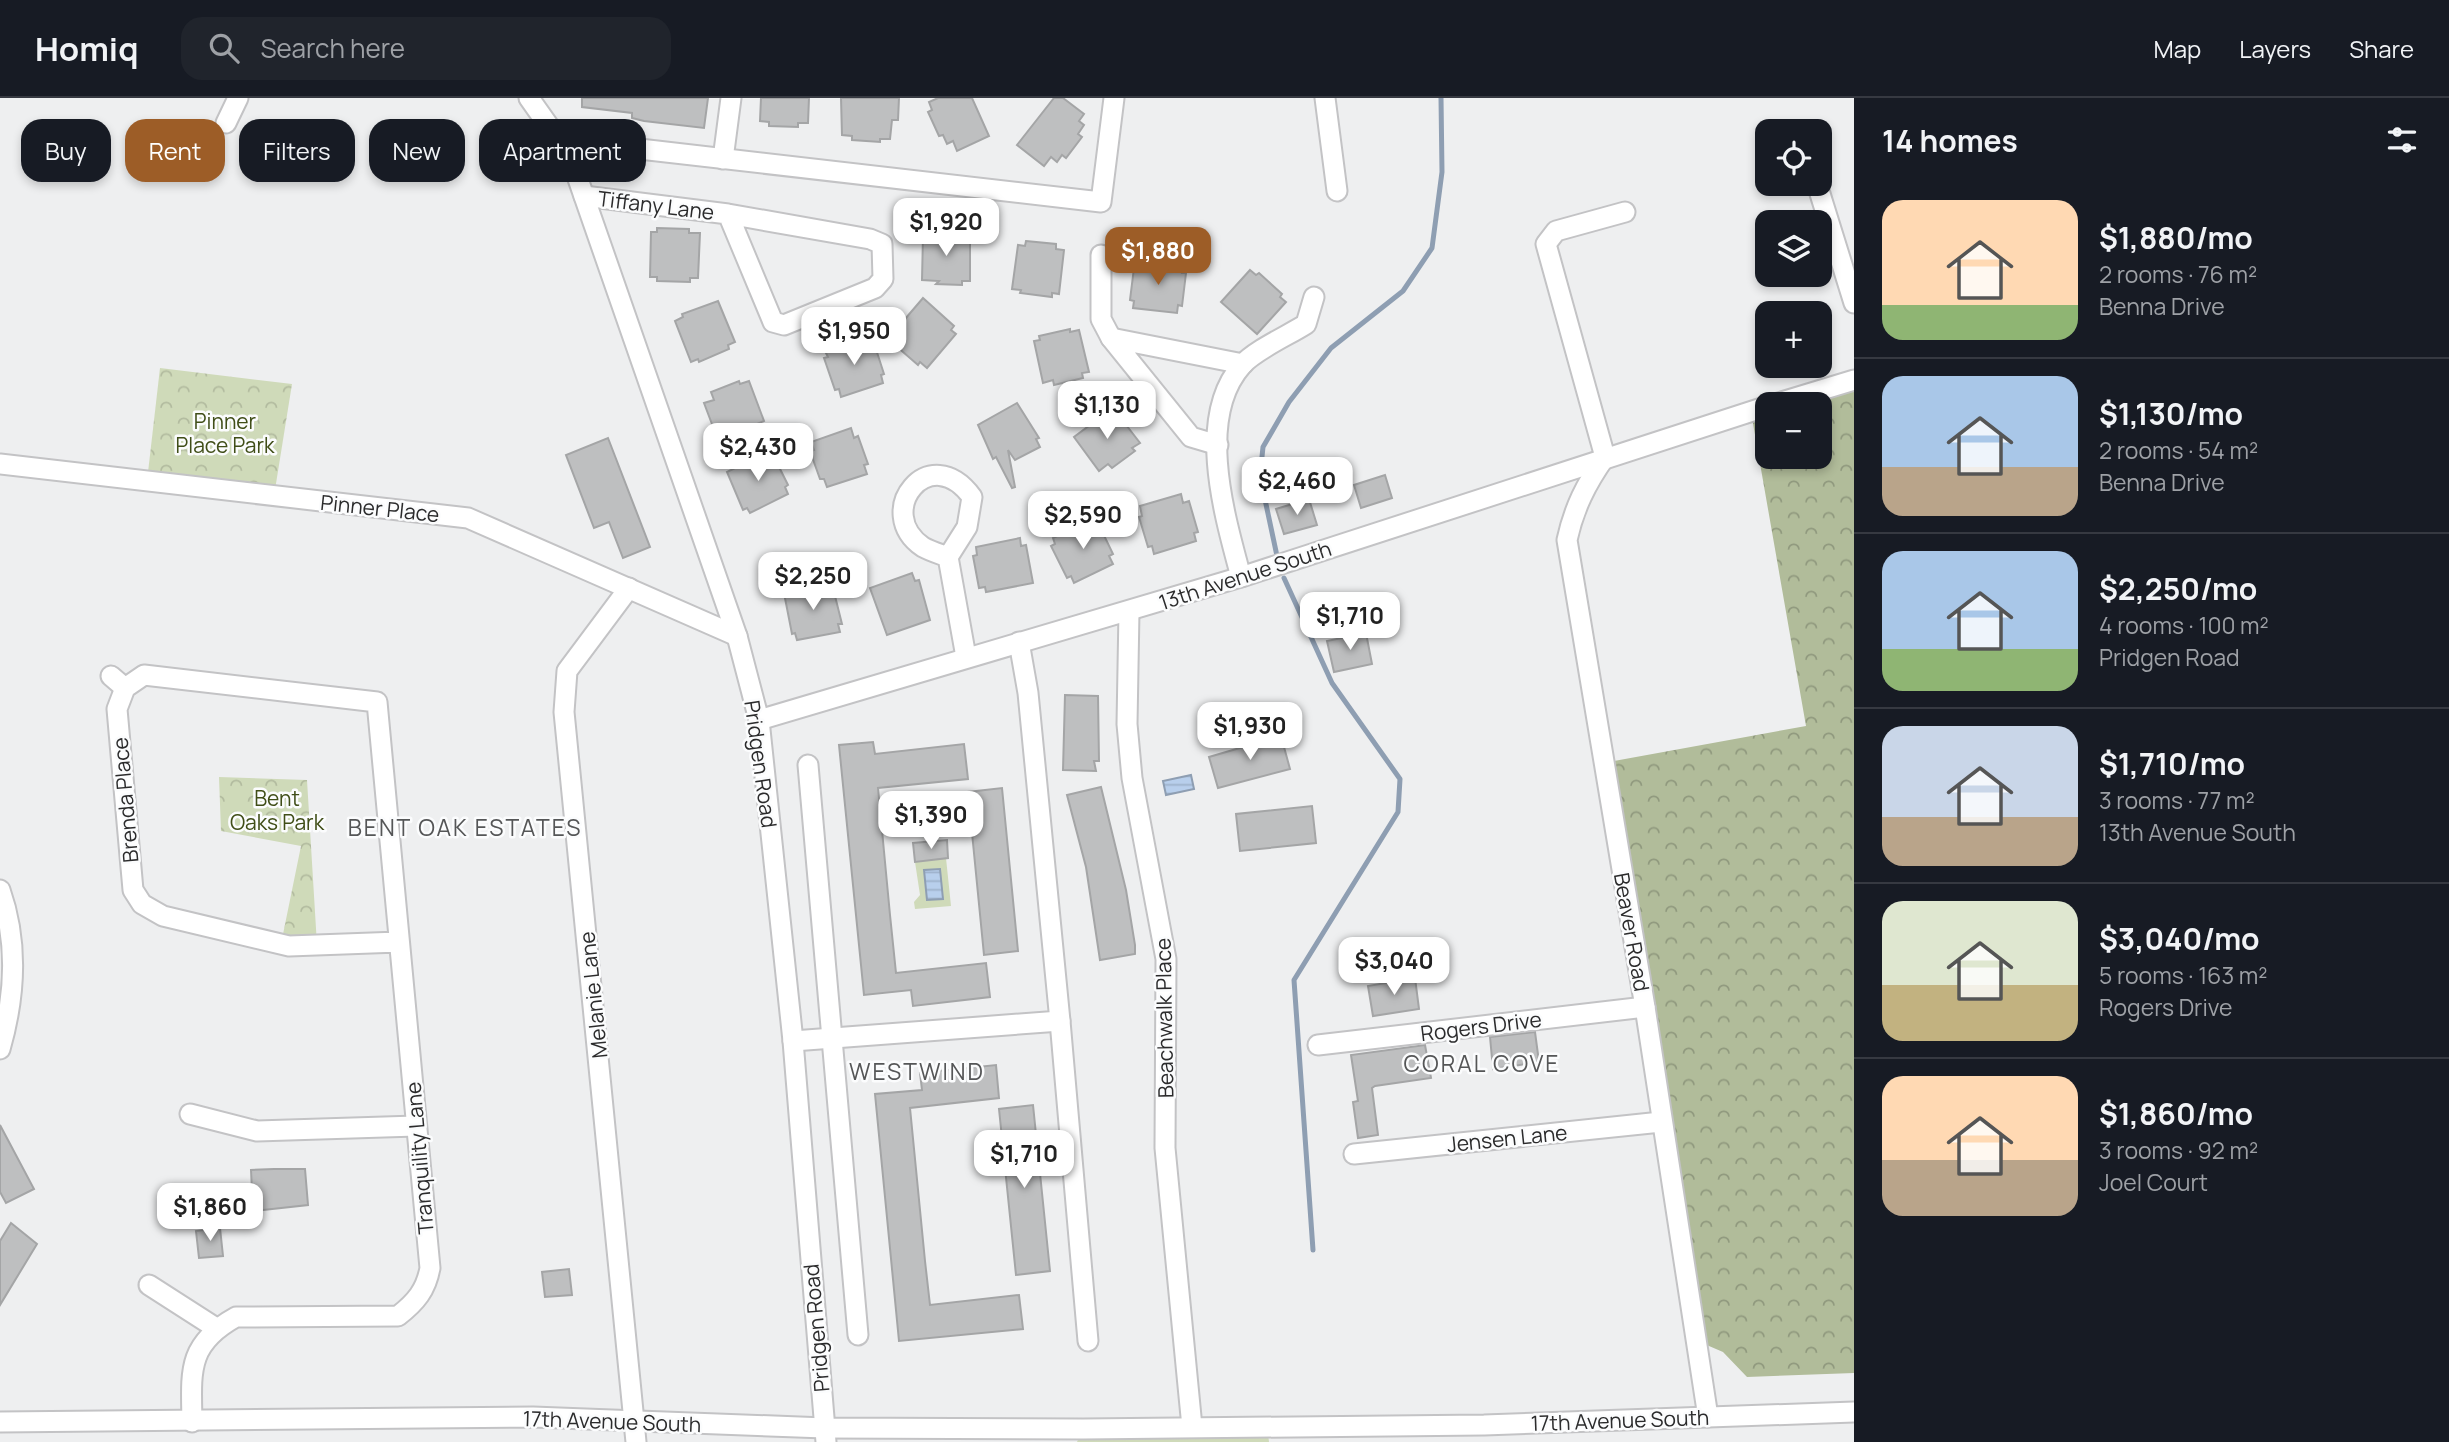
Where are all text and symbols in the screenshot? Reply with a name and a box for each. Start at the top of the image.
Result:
search box [181,17,671,80]
text: Homiq [35,26,139,71]
icon: search [205,29,243,67]
text: Search here [261,30,405,66]
text: Map [2154,32,2201,65]
text: Layers [2239,32,2311,65]
text: Share [2349,32,2414,65]
chip: Buy [21,119,111,182]
chip: Rent [125,119,225,182]
chip: Filters [239,119,355,182]
chip: New [369,119,465,182]
chip: Apartment [479,119,646,182]
map controls [1755,119,1832,469]
button: locate [1755,119,1832,196]
text: 14 homes [1882,120,2018,161]
icon: filters [2383,121,2421,159]
street label: Tiffany Lane [596,184,716,226]
pin: $1,920 [889,198,1003,258]
text: $1,920 [909,205,983,237]
button: layers [1755,210,1832,287]
text: $1,880/mo [2099,217,2253,258]
pin: $1,880 [1101,228,1215,287]
icon: home [1938,228,2022,312]
text: $1,880 [1121,234,1195,266]
text: 2 rooms · 76 m² [2099,258,2257,290]
text: Benna Drive [2099,290,2225,322]
button: + [1755,301,1832,378]
pin: $1,950 [797,308,911,367]
text: $1,950 [817,314,891,346]
pin: $1,130 [1050,382,1164,441]
text: $1,130 [1074,388,1140,420]
button: − [1755,392,1832,469]
text: $1,130/mo [2099,393,2243,434]
icon: home [1938,404,2022,488]
park label: Pinner Place Park [176,407,275,459]
pin: $2,430 [701,424,815,483]
text: $2,430 [719,430,797,462]
text: 2 rooms · 54 m² [2099,434,2258,466]
pin: $2,460 [1240,458,1354,517]
text: $2,460 [1258,464,1336,496]
text: Benna Drive [2099,466,2225,498]
street label: Pinner Place [319,488,441,528]
pin: $2,590 [1026,491,1140,551]
text: $2,590 [1044,498,1122,530]
street label: 13th Avenue South [1155,534,1335,616]
pin: $2,250 [756,552,870,612]
text: $2,250 [774,559,852,591]
text: $2,250/mo [2099,568,2257,609]
icon: home [1938,579,2022,663]
pin: $1,710 [1293,592,1407,652]
text: $1,710 [1316,599,1384,631]
text: 4 rooms · 100 m² [2099,609,2269,641]
text: Pridgen Road [2099,641,2240,673]
street label: Pridgen Road [738,698,784,830]
pin: $1,930 [1193,702,1307,762]
text: $1,930 [1213,709,1287,741]
street label: Brenda Place [106,736,144,864]
text: $1,710/mo [2099,743,2245,784]
icon: home [1938,754,2022,838]
park label: Bent Oaks Park [230,784,325,836]
text: 3 rooms · 77 m² [2099,784,2255,816]
pin: $1,390 [874,792,988,851]
text: $1,390 [894,798,968,830]
district label: BENT OAK ESTATES [348,811,582,843]
text: 13th Avenue South [2099,816,2296,848]
street label: Beaver Road [1608,870,1656,994]
text: $3,040/mo [2099,918,2259,959]
icon: home [1938,929,2022,1013]
street label: Melanie Lane [572,930,614,1060]
pin: $3,040 [1337,937,1451,997]
street label: Beachwalk Place [1149,938,1179,1098]
text: $3,040 [1354,944,1434,976]
text: 5 rooms · 163 m² [2099,959,2267,991]
text: Rogers Drive [2099,991,2232,1023]
street label: Rogers Drive [1419,1005,1543,1047]
district label: CORAL COVE [1404,1047,1560,1079]
district label: WESTWIND [849,1055,985,1087]
street label: Tranquility Lane [398,1081,440,1235]
text: $1,860/mo [2099,1093,2253,1134]
icon: home [1938,1104,2022,1188]
street label: Jensen Lane [1445,1118,1569,1158]
pin: $1,710 [967,1130,1081,1190]
text: 3 rooms · 92 m² [2099,1134,2258,1166]
text: $1,710 [990,1137,1058,1169]
text: Joel Court [2099,1166,2208,1198]
pin: $1,860 [153,1184,267,1243]
text: $1,860 [173,1190,247,1222]
street label: Pridgen Road [796,1263,836,1393]
street label: 17th Avenue South [1530,1403,1710,1437]
street label: 17th Avenue South [522,1404,702,1438]

